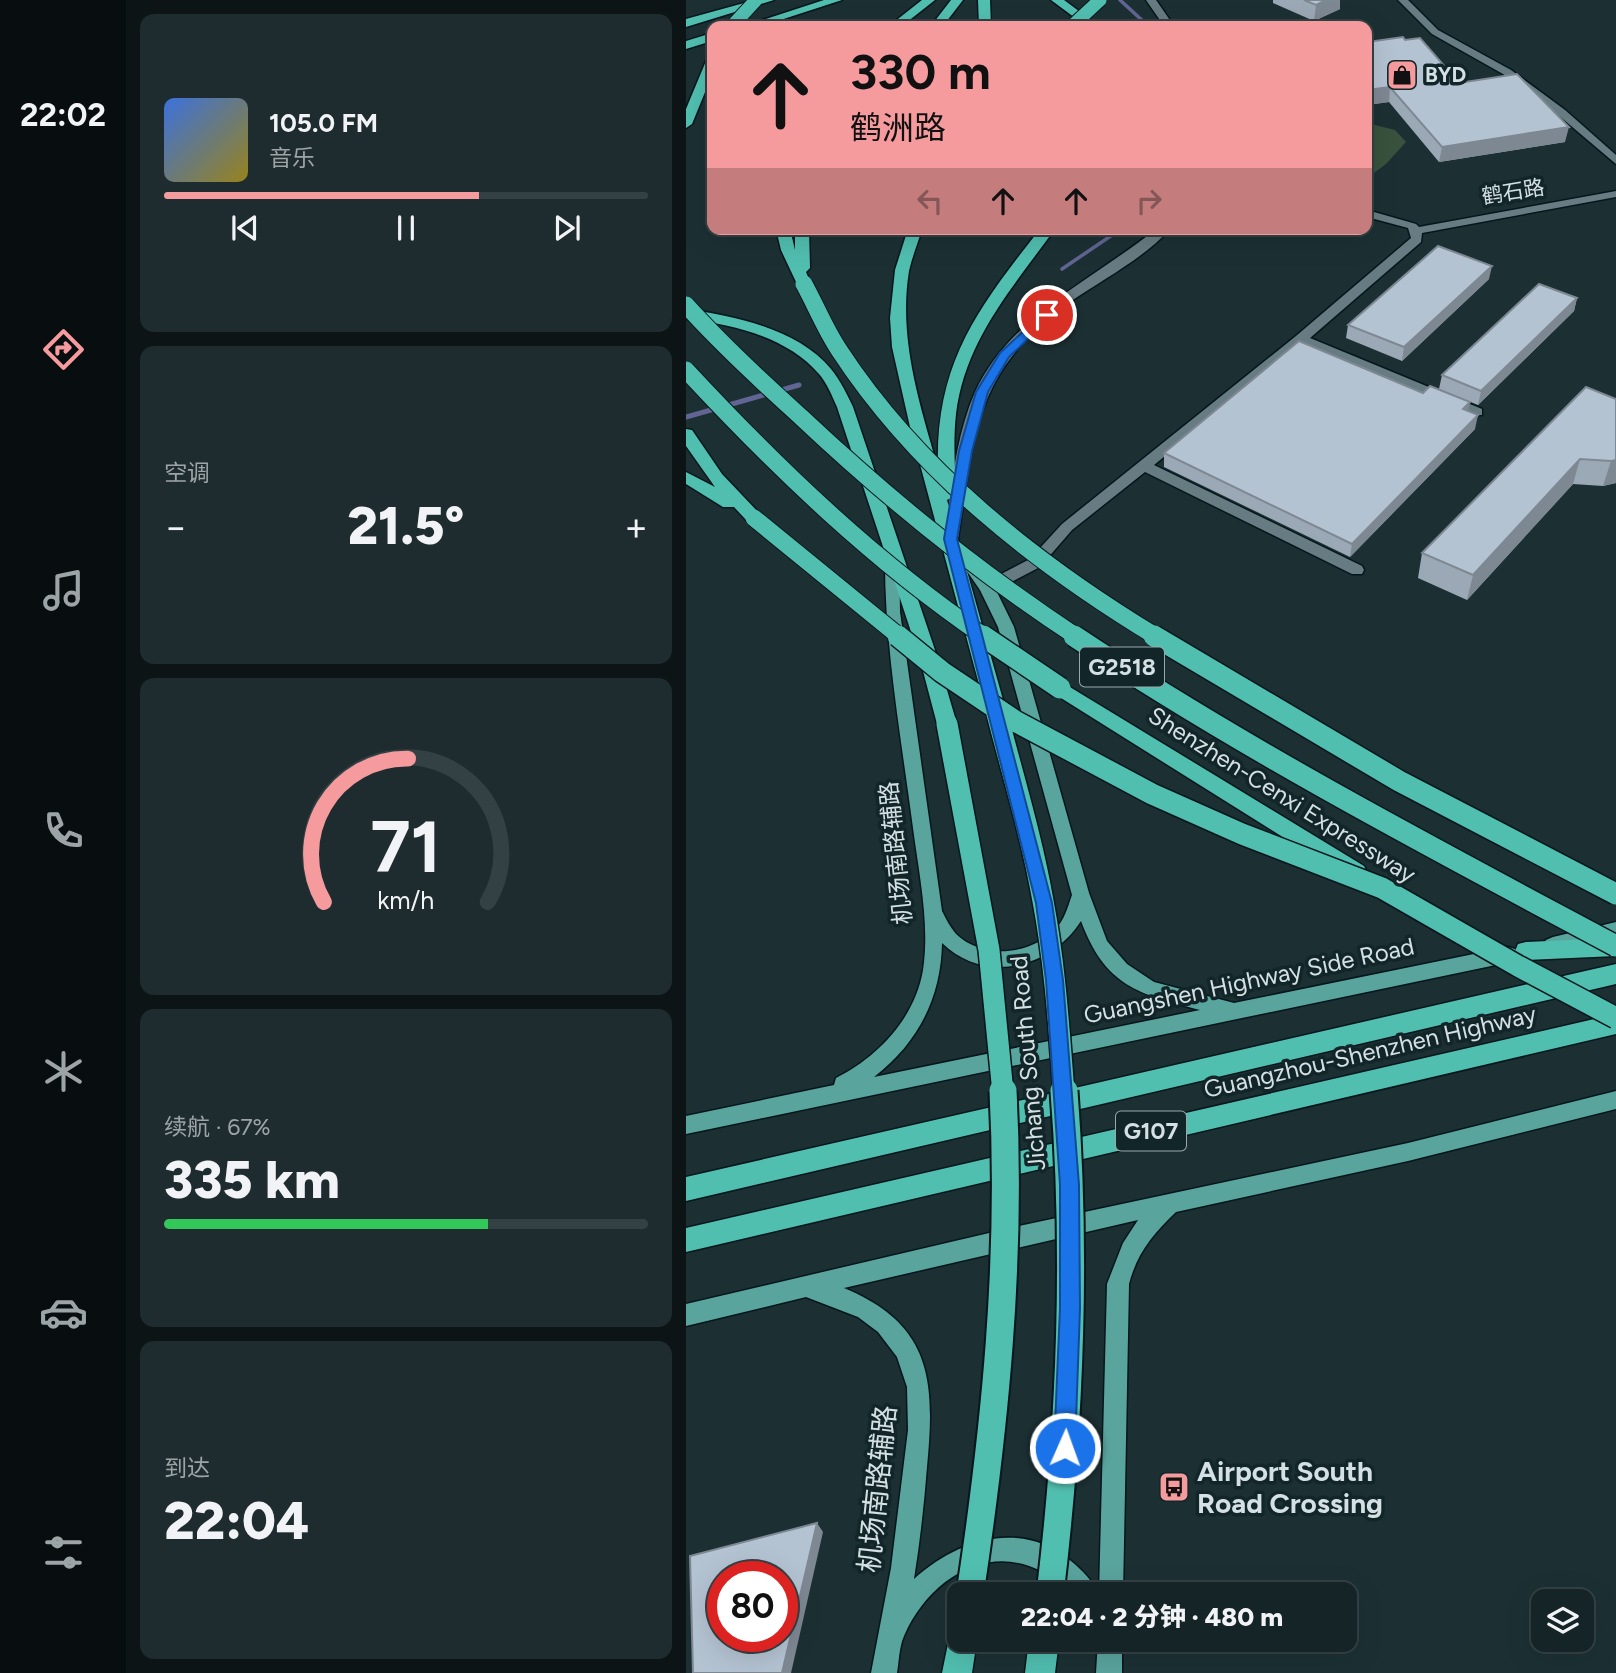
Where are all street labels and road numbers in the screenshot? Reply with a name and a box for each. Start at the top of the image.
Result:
street label: 鹤石路 [1480,174,1546,209]
road number: G2518 [1080,648,1164,687]
street label: Shenzhen-Cenxi Expressway [1143,700,1422,889]
street label: 机场南路辅路 [874,780,917,926]
street label: Guangshen Highway Side Road [1081,931,1417,1030]
street label: Jichang South Road [1004,954,1051,1172]
street label: Guangzhou-Shenzhen Highway [1201,999,1539,1104]
road number: G107 [1116,1112,1186,1150]
street label: 机场南路辅路 [851,1404,903,1574]

